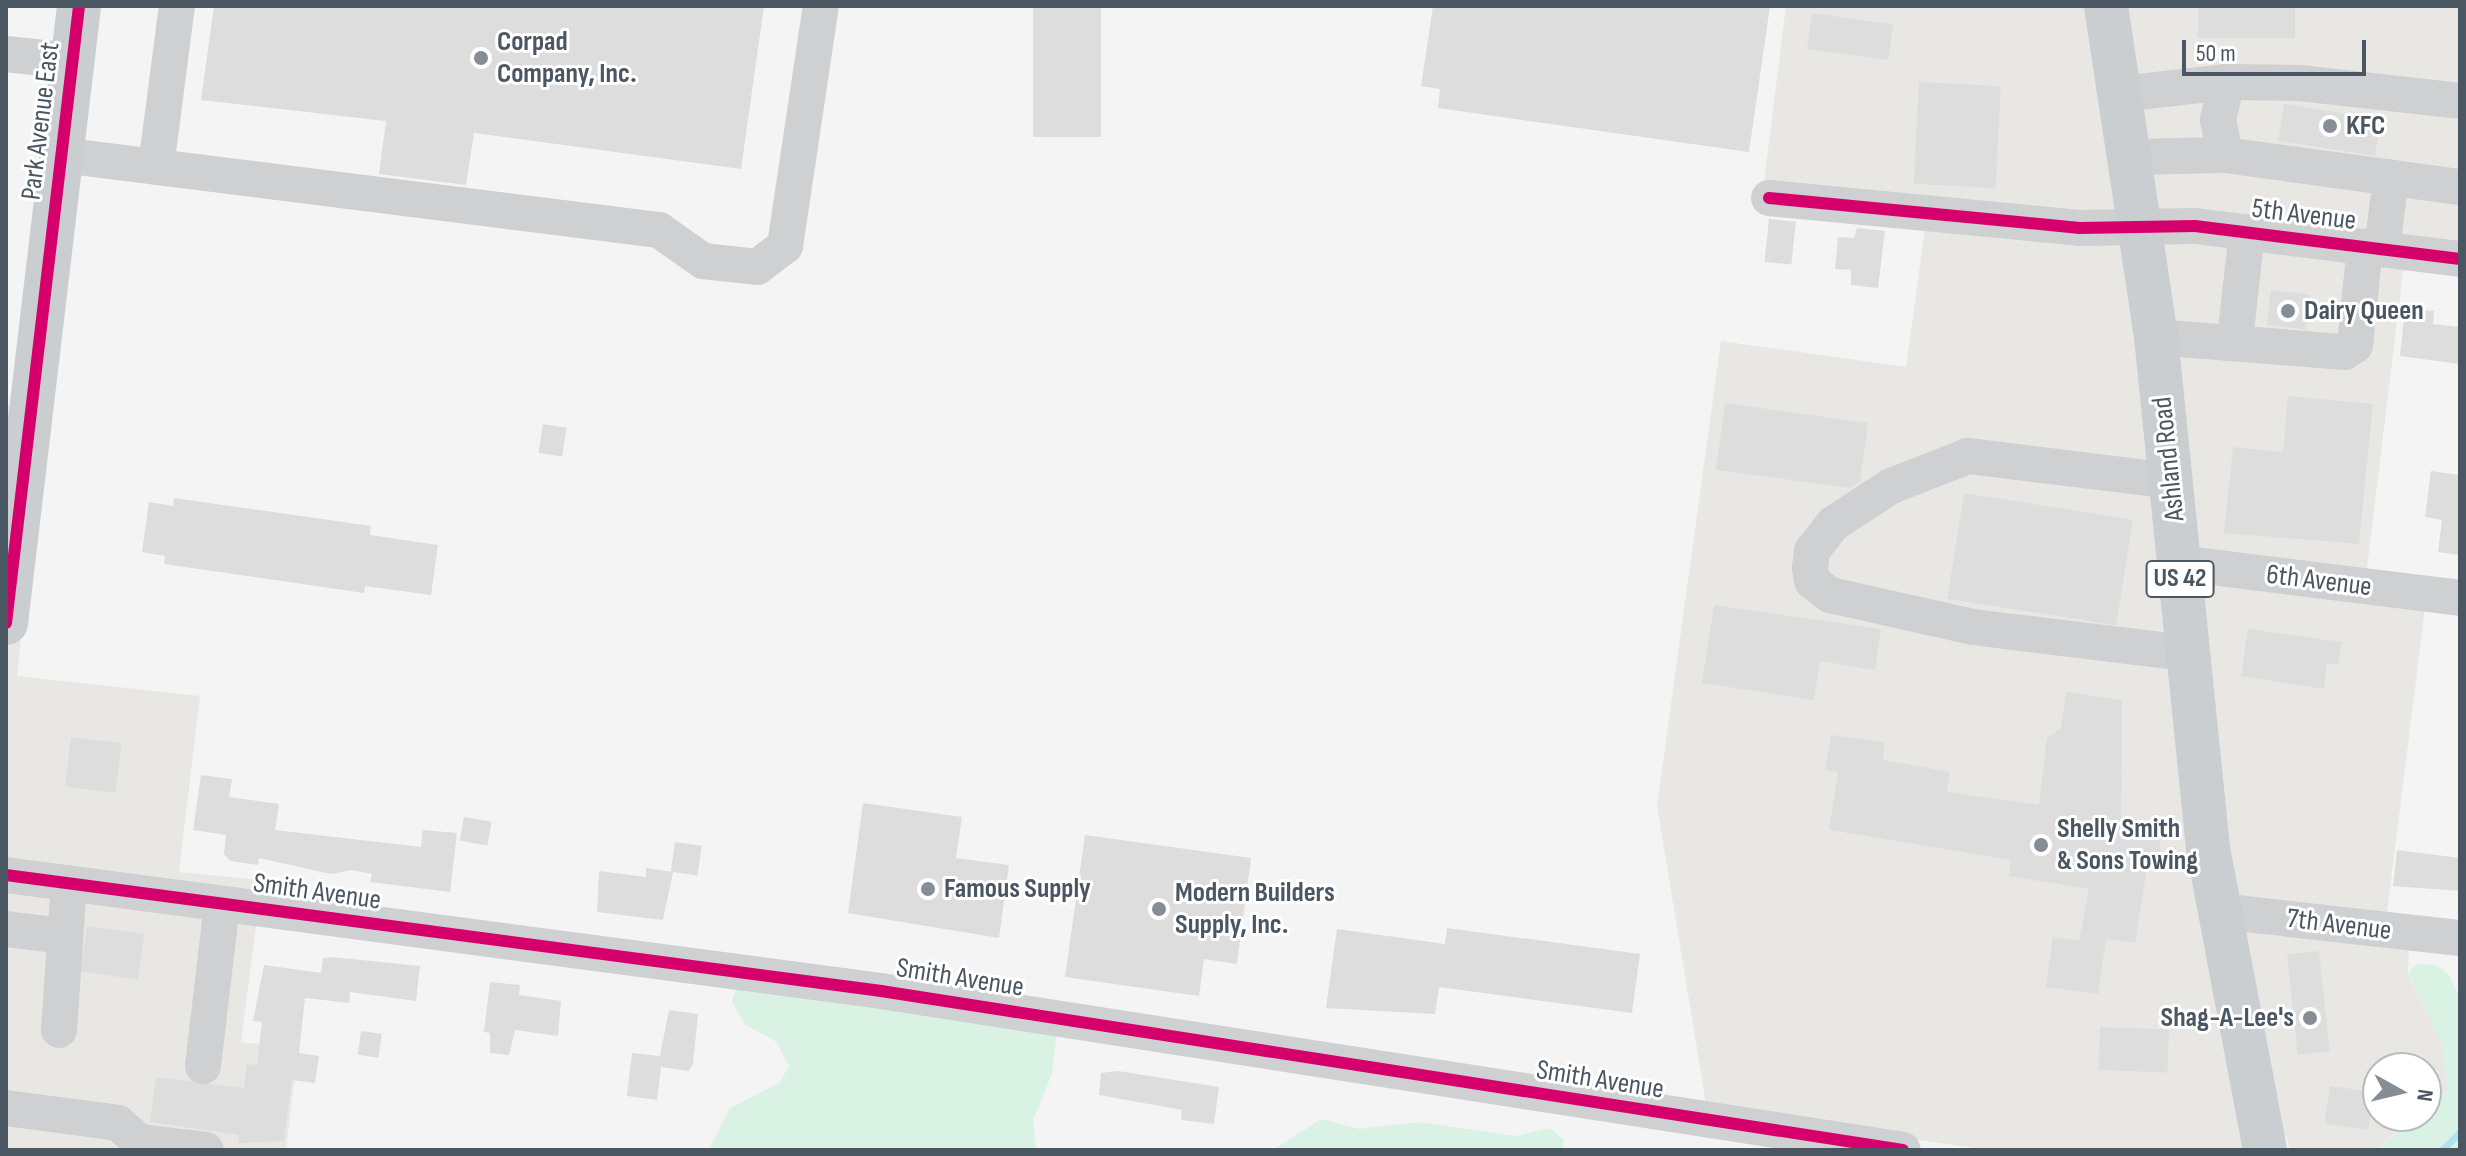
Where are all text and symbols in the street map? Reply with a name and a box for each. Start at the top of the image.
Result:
scale bar [2186,24,2370,74]
place label: Corpad Company, Inc. [497,25,637,91]
text: 50 m [2196,39,2236,68]
street label: Park Avenue East [15,40,67,202]
marker: Corpad Company, Inc. [472,49,490,67]
place label: KFC [2346,109,2385,143]
marker: KFC [2321,117,2339,135]
street label: 5th Avenue [2250,192,2358,238]
place label: Dairy Queen [2304,294,2424,328]
marker: Dairy Queen [2279,302,2297,320]
street label: Ashland Road [2146,395,2192,523]
road number: US 42 [2144,557,2216,601]
street label: 6th Avenue [2264,558,2374,604]
place label: Shelly Smith & Sons Towing [2057,812,2198,878]
marker: Shelly Smith & Sons Towing [2032,836,2050,854]
street label: Smith Avenue [251,866,383,918]
place label: Famous Supply [944,872,1091,906]
place label: Modern Builders Supply, Inc. [1175,876,1335,942]
marker: Famous Supply [919,880,937,898]
marker: Modern Builders Supply, Inc. [1150,900,1168,918]
street label: 7th Avenue [2285,902,2393,948]
street label: Smith Avenue [894,951,1026,1005]
place label: Shag-A-Lee's [2161,1001,2294,1035]
marker: Shag-A-Lee's [2301,1009,2319,1027]
north arrow [2362,1052,2442,1132]
street label: Smith Avenue [1534,1053,1666,1107]
text: N [2410,1087,2438,1103]

